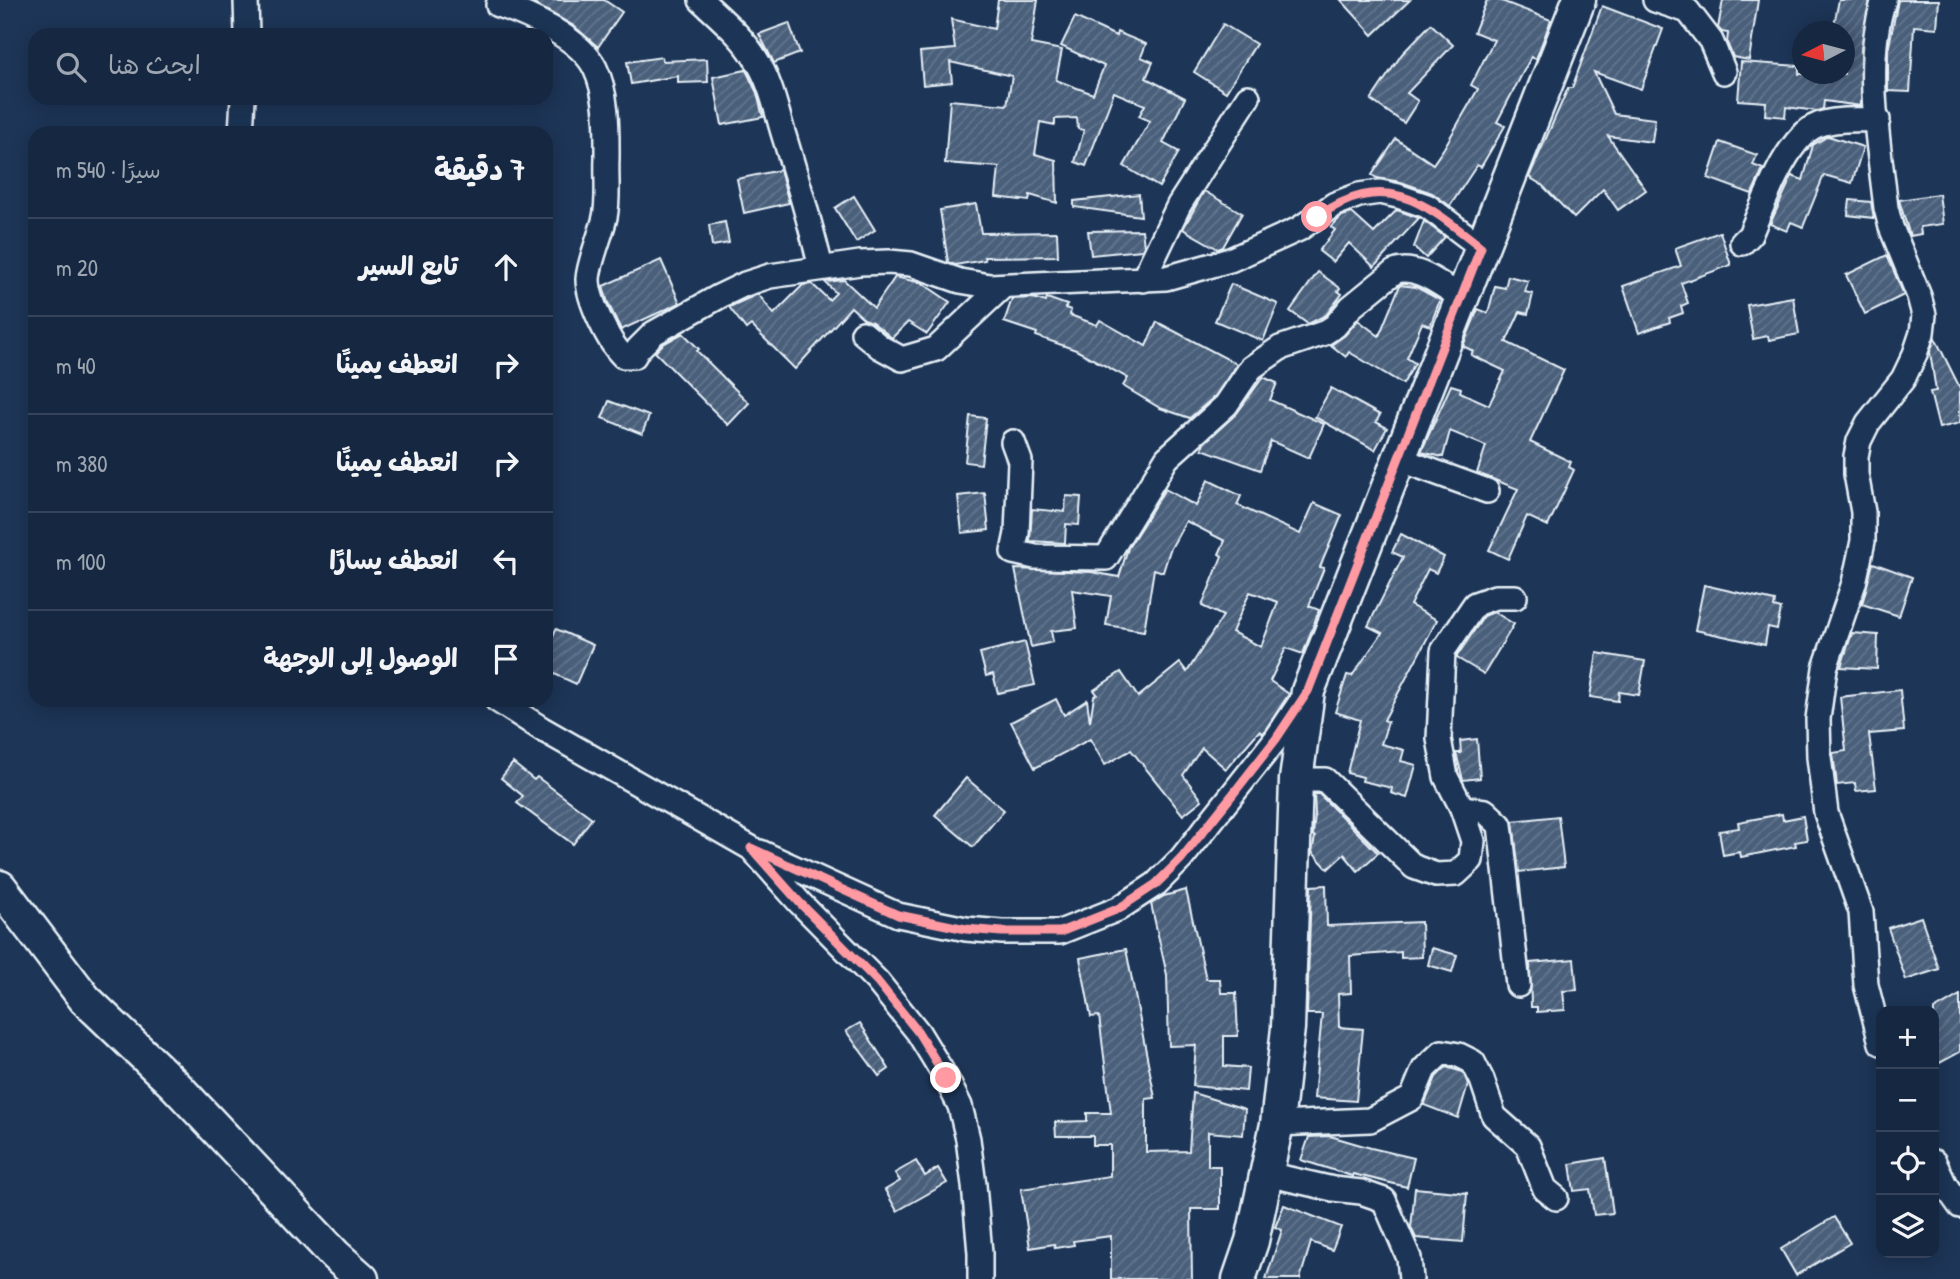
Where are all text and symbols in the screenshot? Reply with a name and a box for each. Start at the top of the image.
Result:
north arrow [1792,21,1855,84]
search box [28,28,553,105]
text: ابحث هنا [108,47,201,82]
icon: search [52,48,90,86]
text: 7 دقيقة [434,149,525,189]
text: سيرًا · 540 m [56,154,161,185]
route start [1301,201,1332,232]
text: تابع السير [359,248,458,283]
icon: ahead [487,248,525,286]
text: 20 m [56,252,98,283]
text: انعطف يمينًا [336,346,458,381]
icon: right [487,346,525,384]
text: 40 m [56,350,96,381]
text: انعطف يمينًا [336,444,458,479]
icon: right [487,444,525,482]
text: 380 m [56,448,108,479]
text: انعطف يسارًا [329,542,458,577]
icon: left [487,542,525,580]
text: 100 m [56,546,106,577]
text: الوصول إلى الوجهة [263,640,458,675]
icon: arrive [487,640,525,678]
map controls [1876,1006,1939,1258]
button: + [1876,1006,1939,1069]
route end [930,1062,961,1093]
button: − [1876,1069,1939,1132]
button: locate [1876,1132,1939,1195]
button: layers [1876,1195,1939,1258]

